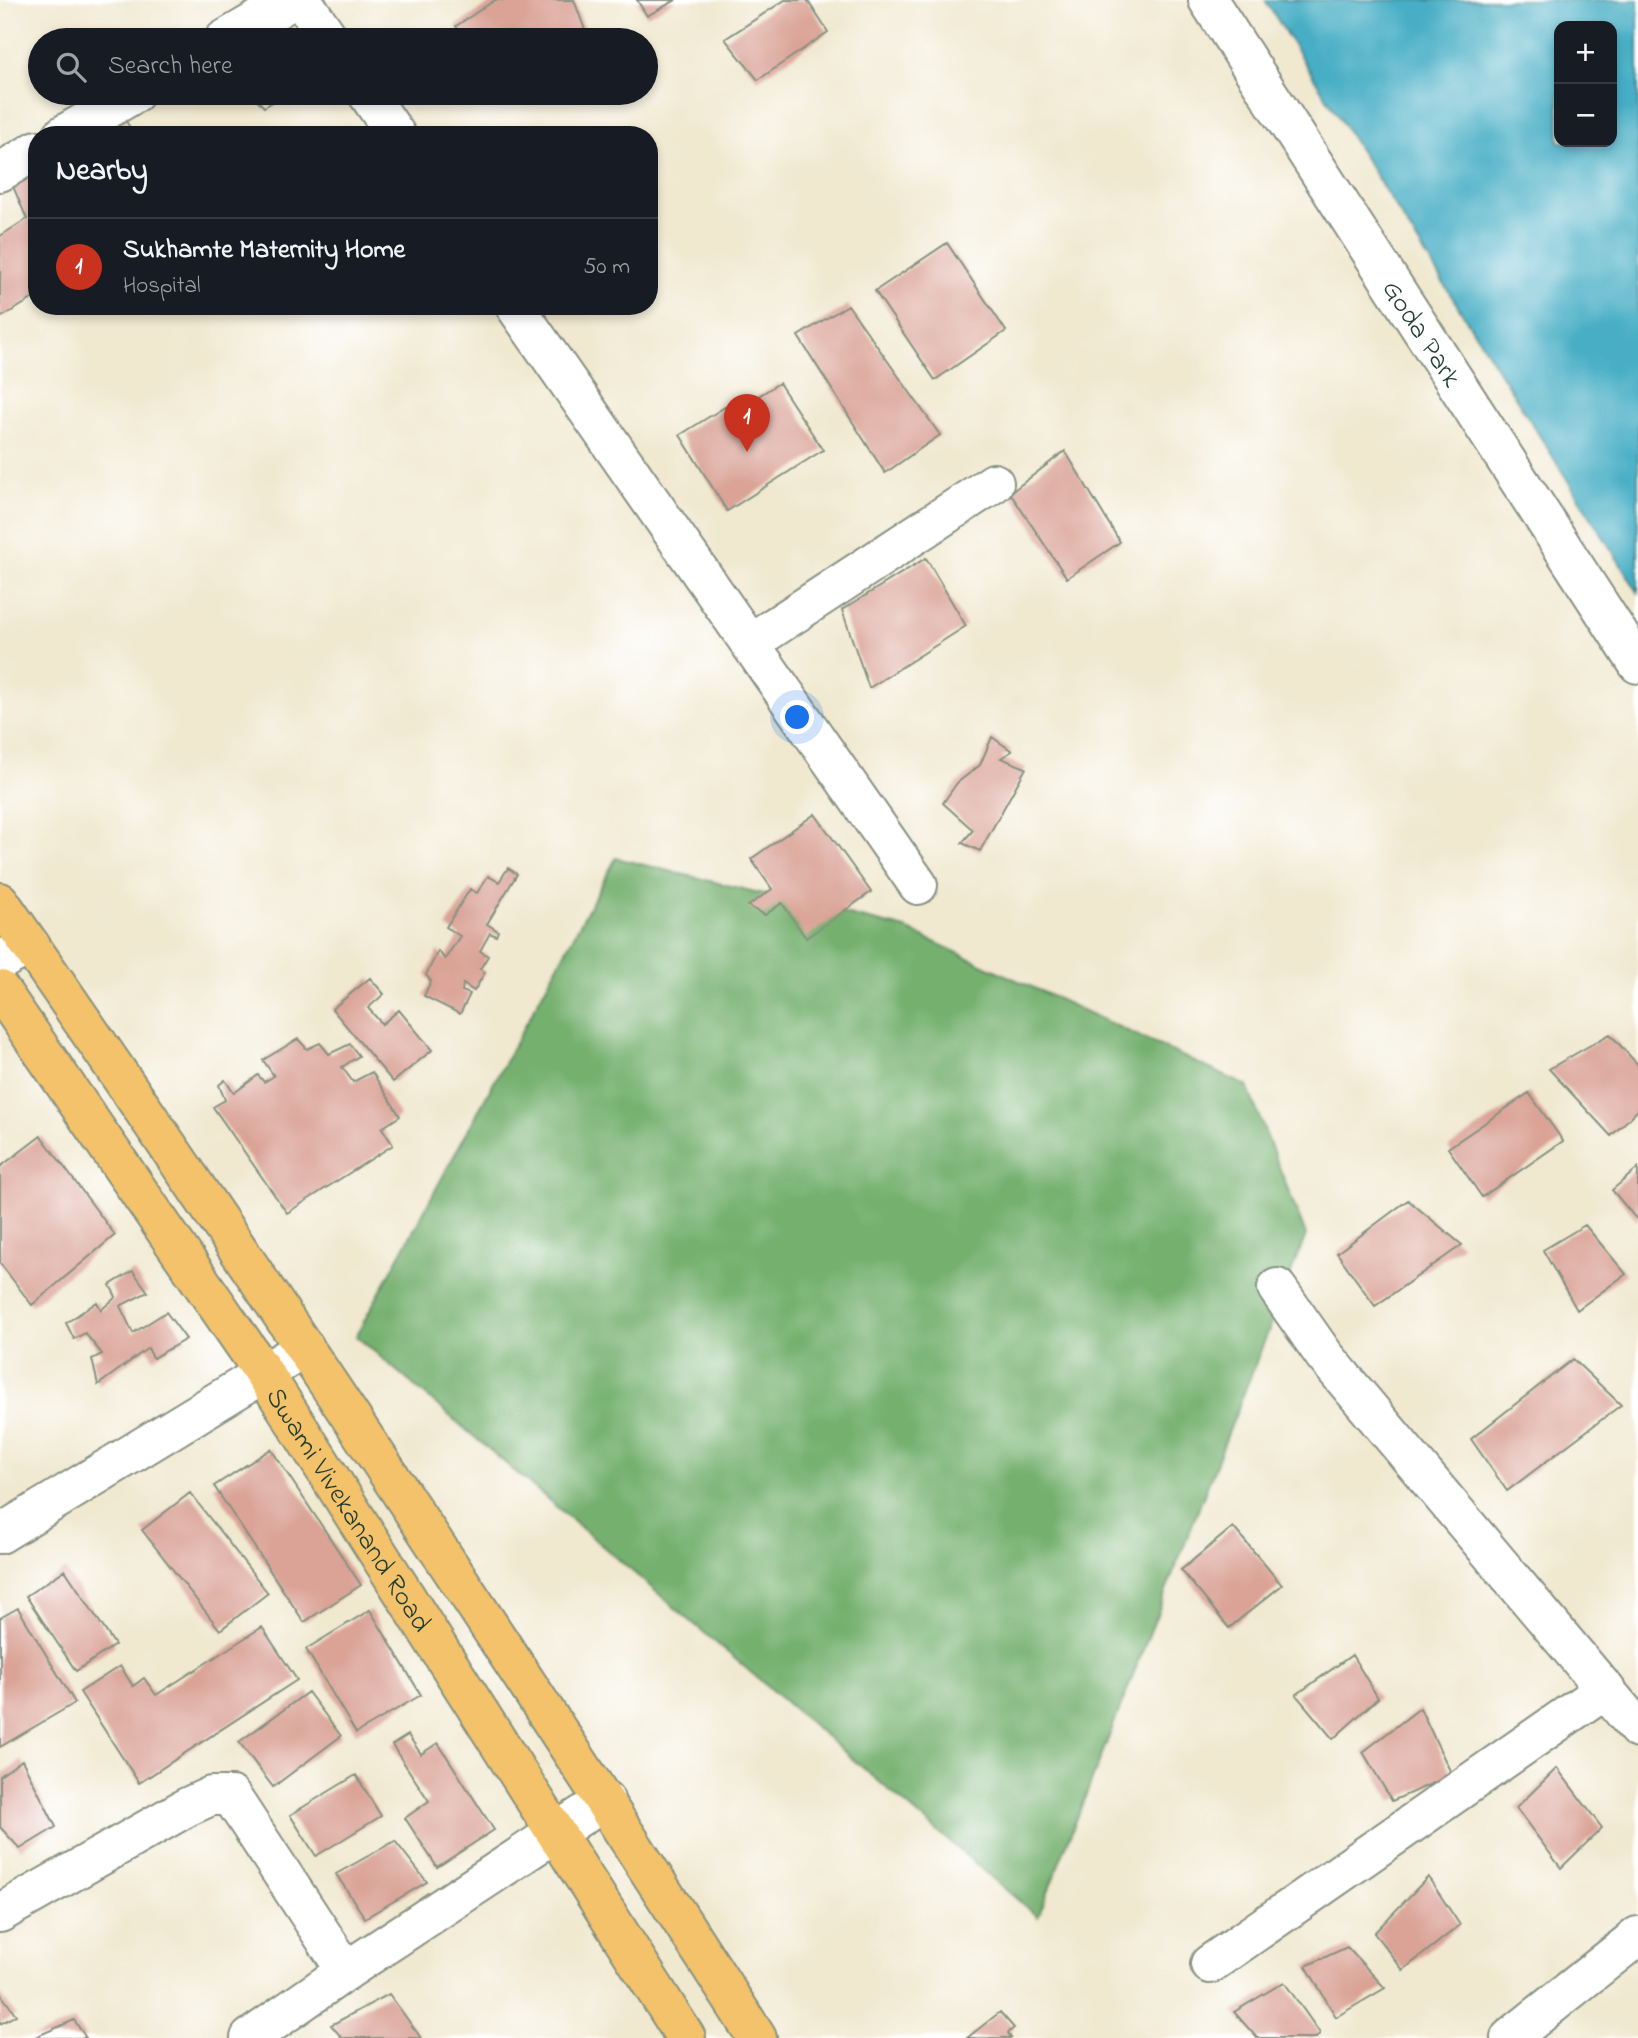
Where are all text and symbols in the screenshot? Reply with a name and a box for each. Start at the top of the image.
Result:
map controls [1554,21,1617,147]
button: + [1554,21,1617,84]
search box [28,28,658,105]
icon: search [52,48,90,86]
text: Search here [108,48,233,86]
button: − [1554,84,1617,147]
text: Nearby [56,150,148,194]
text: Sukhamte Maternity Home [123,232,405,270]
text: 1 [75,251,83,284]
text: 50 m [583,251,630,284]
text: Hospital [123,270,201,303]
street label: Goda Park [1370,273,1471,397]
pin: 1 [724,394,770,452]
your location [780,700,814,734]
street label: Swami Vivekanand Road [254,1380,440,1641]

